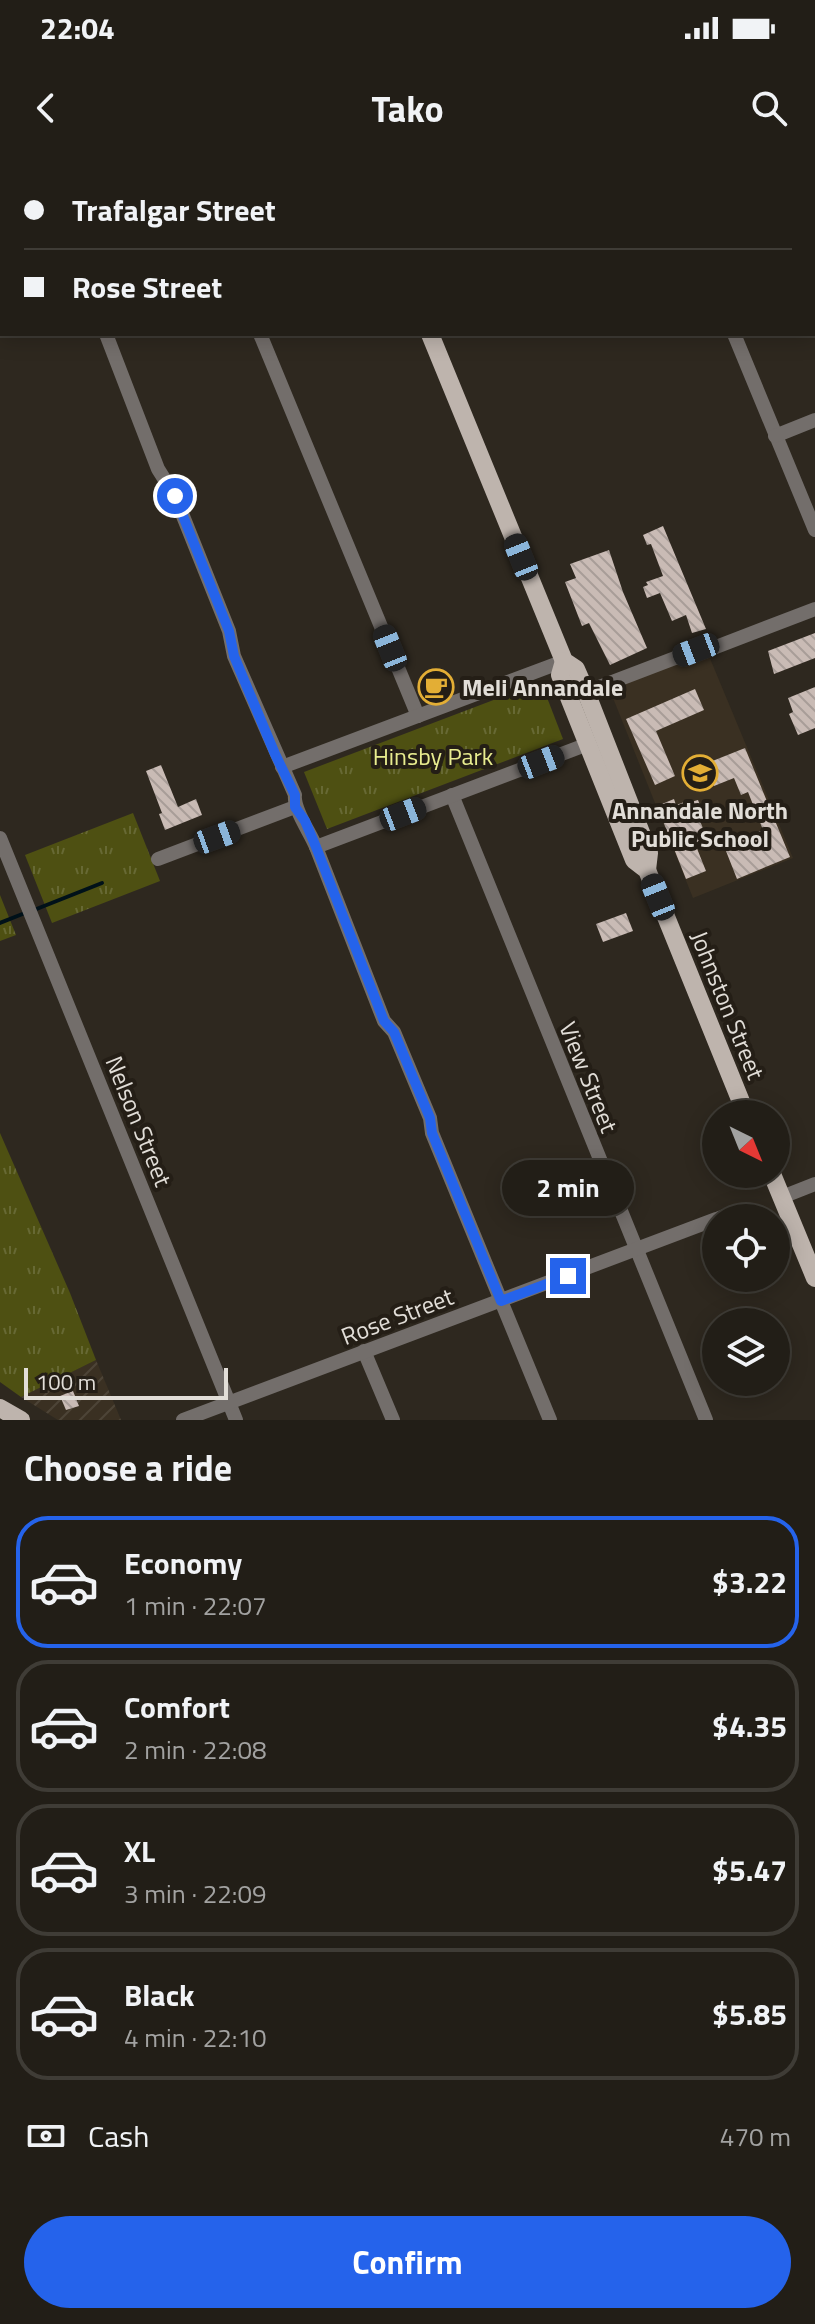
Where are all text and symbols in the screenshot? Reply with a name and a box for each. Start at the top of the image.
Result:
text: 22:04 [40,5,115,51]
text: Tako [371,81,444,136]
icon: back [24,86,68,130]
icon: search [747,86,791,130]
text: Trafalgar Street [72,187,276,233]
text: Rose Street [72,264,222,310]
route start [157,478,193,514]
car [501,530,541,584]
car [370,621,410,675]
car [669,630,723,670]
cafe icon: Meli Annandale [417,668,455,706]
place label: Meli Annandale [462,669,623,705]
park label: Hinsby Park [373,738,494,774]
car [514,742,568,782]
school or university icon: Annandale North Public School [681,754,719,792]
place label: Annandale North Public School [612,792,788,856]
car [376,794,430,834]
car [190,818,244,856]
car [638,870,678,924]
street label: Johnston Street [682,925,774,1085]
street label: View Street [550,1016,628,1138]
street label: Nelson Street [97,1050,182,1192]
north arrow [702,1100,790,1188]
map controls [702,1100,790,1396]
callout: 2 min [502,1160,634,1216]
text: 2 min [536,1168,600,1207]
button: locate [702,1204,790,1292]
route end [550,1258,586,1294]
street label: Rose Street [336,1278,459,1354]
button: layers [702,1308,790,1396]
scale bar [24,1364,228,1400]
text: 100 m [36,1365,96,1399]
text: Choose a ride [24,1440,232,1495]
text: Economy [124,1540,242,1586]
icon: car [28,1546,100,1618]
text: $3.22 [712,1559,787,1605]
text: 1 min · 22:07 [124,1586,267,1625]
text: Comfort [124,1684,230,1730]
icon: car [28,1690,100,1762]
text: $4.35 [712,1703,787,1749]
text: 2 min · 22:08 [124,1730,267,1769]
text: XL [124,1828,155,1874]
icon: car [28,1834,100,1906]
text: $5.47 [712,1847,787,1893]
text: 3 min · 22:09 [124,1874,267,1913]
text: Black [124,1972,195,2018]
icon: car [28,1978,100,2050]
text: $5.85 [712,1991,787,2037]
text: 4 min · 22:10 [124,2018,267,2057]
text: Cash [88,2113,149,2159]
icon: cash [24,2114,68,2158]
text: 470 m [720,2117,791,2156]
button: Confirm [24,2216,791,2308]

